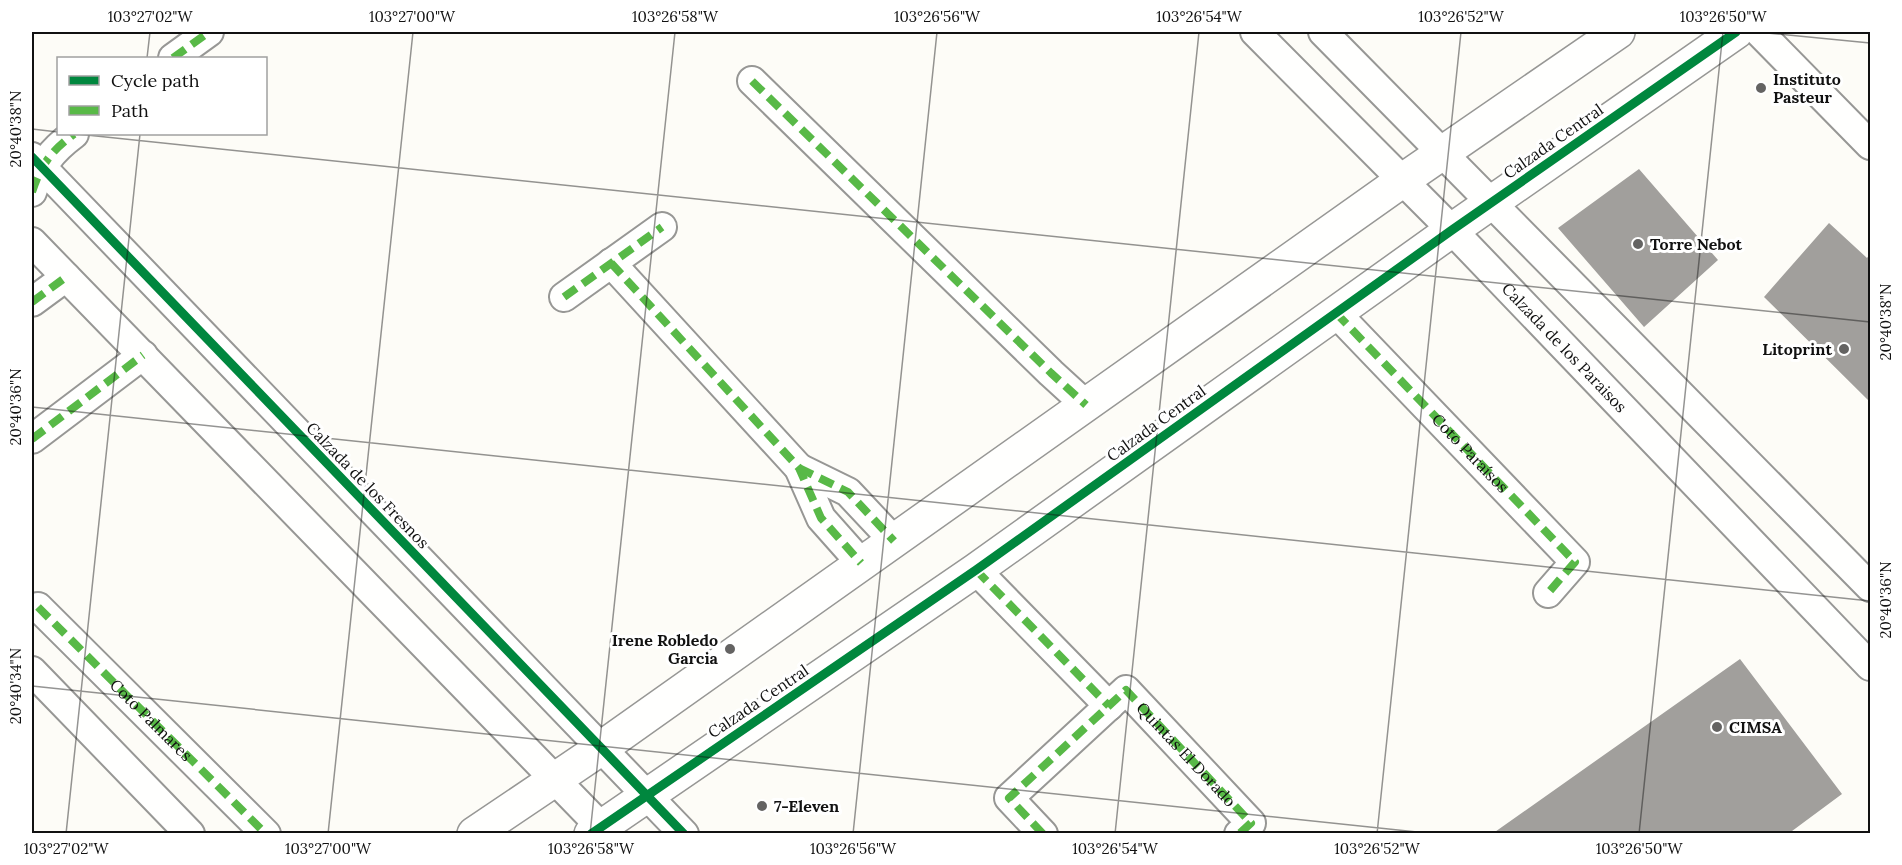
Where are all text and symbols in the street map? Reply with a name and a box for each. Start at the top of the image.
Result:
text: 103°27'02"W [108,7,193,26]
text: 103°27'00"W [369,7,456,26]
text: 103°26'58"W [632,7,719,26]
text: 103°26'56"W [894,7,981,26]
text: 103°26'54"W [1156,7,1243,26]
text: 103°26'52"W [1418,7,1505,26]
text: 103°26'50"W [1680,7,1767,26]
legend [57,57,267,135]
text: Cycle path [111,69,200,92]
place label: Instituto Pasteur [1773,69,1841,107]
marker: Instituto Pasteur [1754,81,1768,95]
text: 20°40'38"N [6,91,25,167]
text: Path [111,99,149,122]
street label: Calzada Central [1499,99,1607,183]
place label: Torre Nebot [1650,234,1742,254]
marker: Torre Nebot [1631,237,1645,251]
street label: Calzada de los Paraisos [1498,278,1631,416]
text: 20°40'38"N [1876,284,1895,360]
place label: Litoprint [1762,339,1832,359]
marker: Litoprint [1837,342,1851,356]
text: 20°40'36"N [6,368,25,446]
street label: Calzada Central [1103,380,1209,466]
street label: Coto Paraísos [1428,409,1513,497]
street label: Calzada de los Fresnos [302,418,434,552]
text: 20°40'36"N [1876,561,1895,639]
place label: Irene Robledo Garcia [612,630,719,668]
marker: Irene Robledo Garcia [723,642,737,656]
text: 20°40'34"N [6,648,25,724]
street label: Calzada Central [704,660,812,742]
street label: Coto Palmares [106,675,197,765]
street label: Quintas El Dorado [1132,698,1240,811]
place label: CIMSA [1729,717,1782,737]
marker: CIMSA [1710,720,1724,734]
place label: 7-Eleven [774,796,839,816]
marker: 7-Eleven [755,799,769,813]
text: 103°27'02"W [24,839,109,858]
text: 103°27'00"W [285,839,372,858]
text: 103°26'58"W [548,839,635,858]
text: 103°26'56"W [810,839,897,858]
text: 103°26'54"W [1072,839,1159,858]
text: 103°26'52"W [1334,839,1421,858]
text: 103°26'50"W [1596,839,1683,858]

